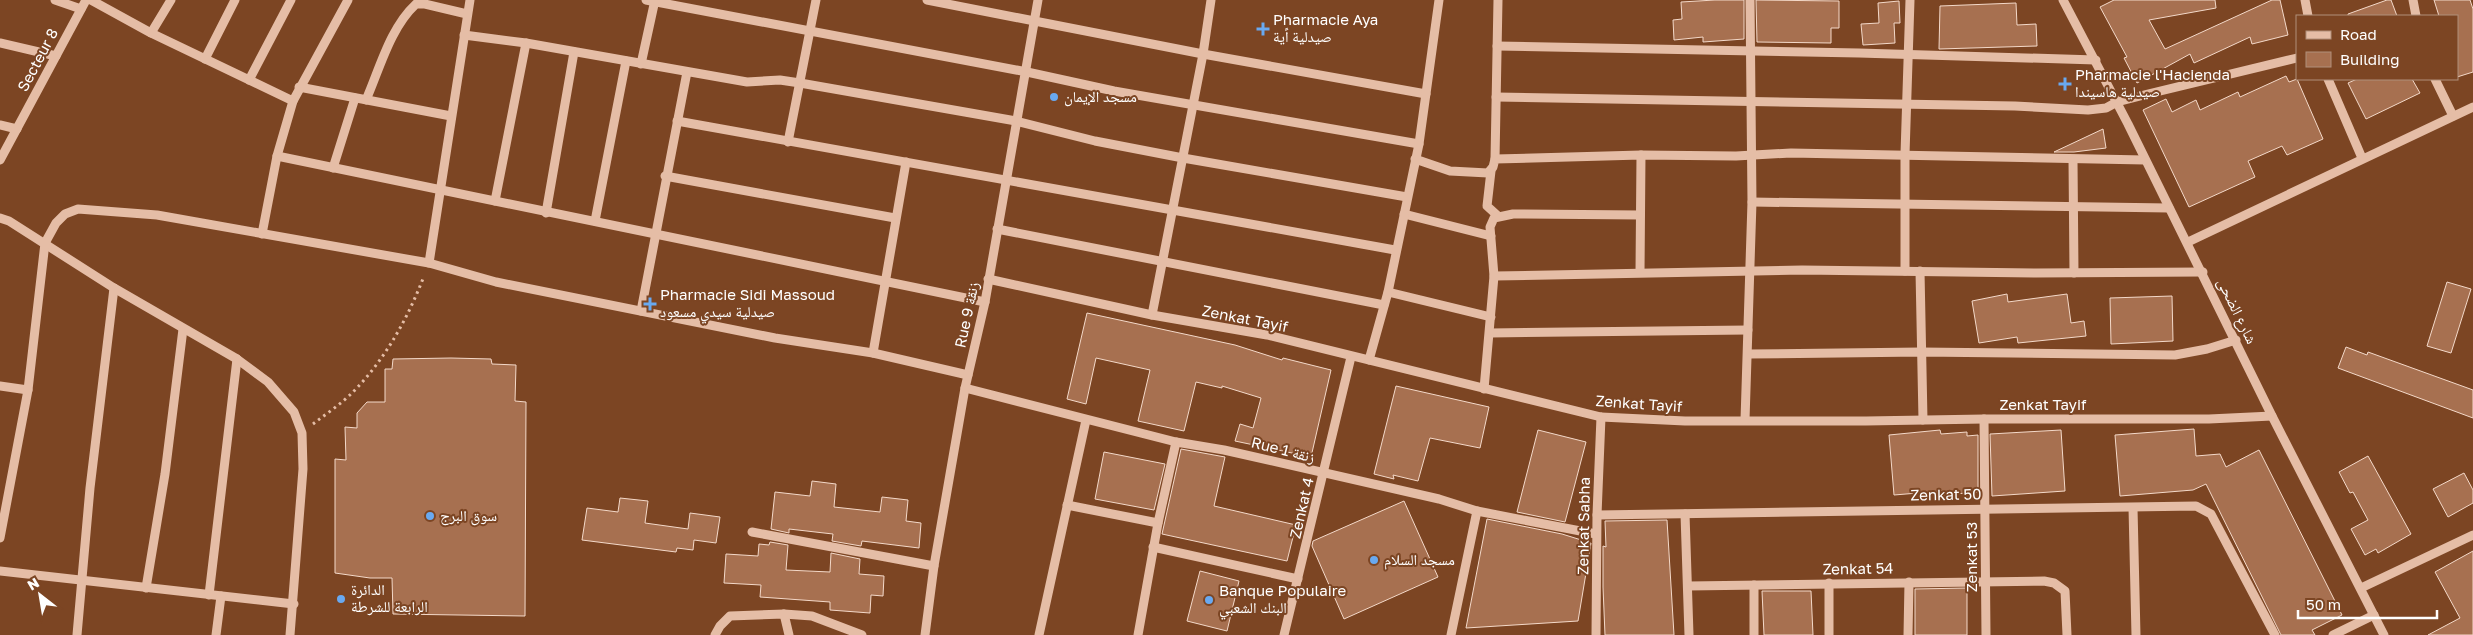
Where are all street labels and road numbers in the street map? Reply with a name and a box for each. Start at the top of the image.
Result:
street label: Secteur 8 [13,25,61,94]
street label: شارع الضحى [2212,275,2262,347]
street label: Rue 9 زنقة [950,280,983,350]
street label: Zenkat Tayif [1201,301,1290,335]
street label: Zenkat Tayif [1595,391,1684,415]
street label: Zenkat Tayif [1999,395,2087,413]
street label: Rue 1 زنقة [1249,432,1317,467]
street label: Zenkat 4 [1285,475,1317,540]
street label: Zenkat Sabha [1573,477,1593,575]
street label: Zenkat 50 [1910,484,1982,504]
street label: Zenkat 53 [1962,522,1980,592]
street label: Zenkat 54 [1822,558,1894,578]

